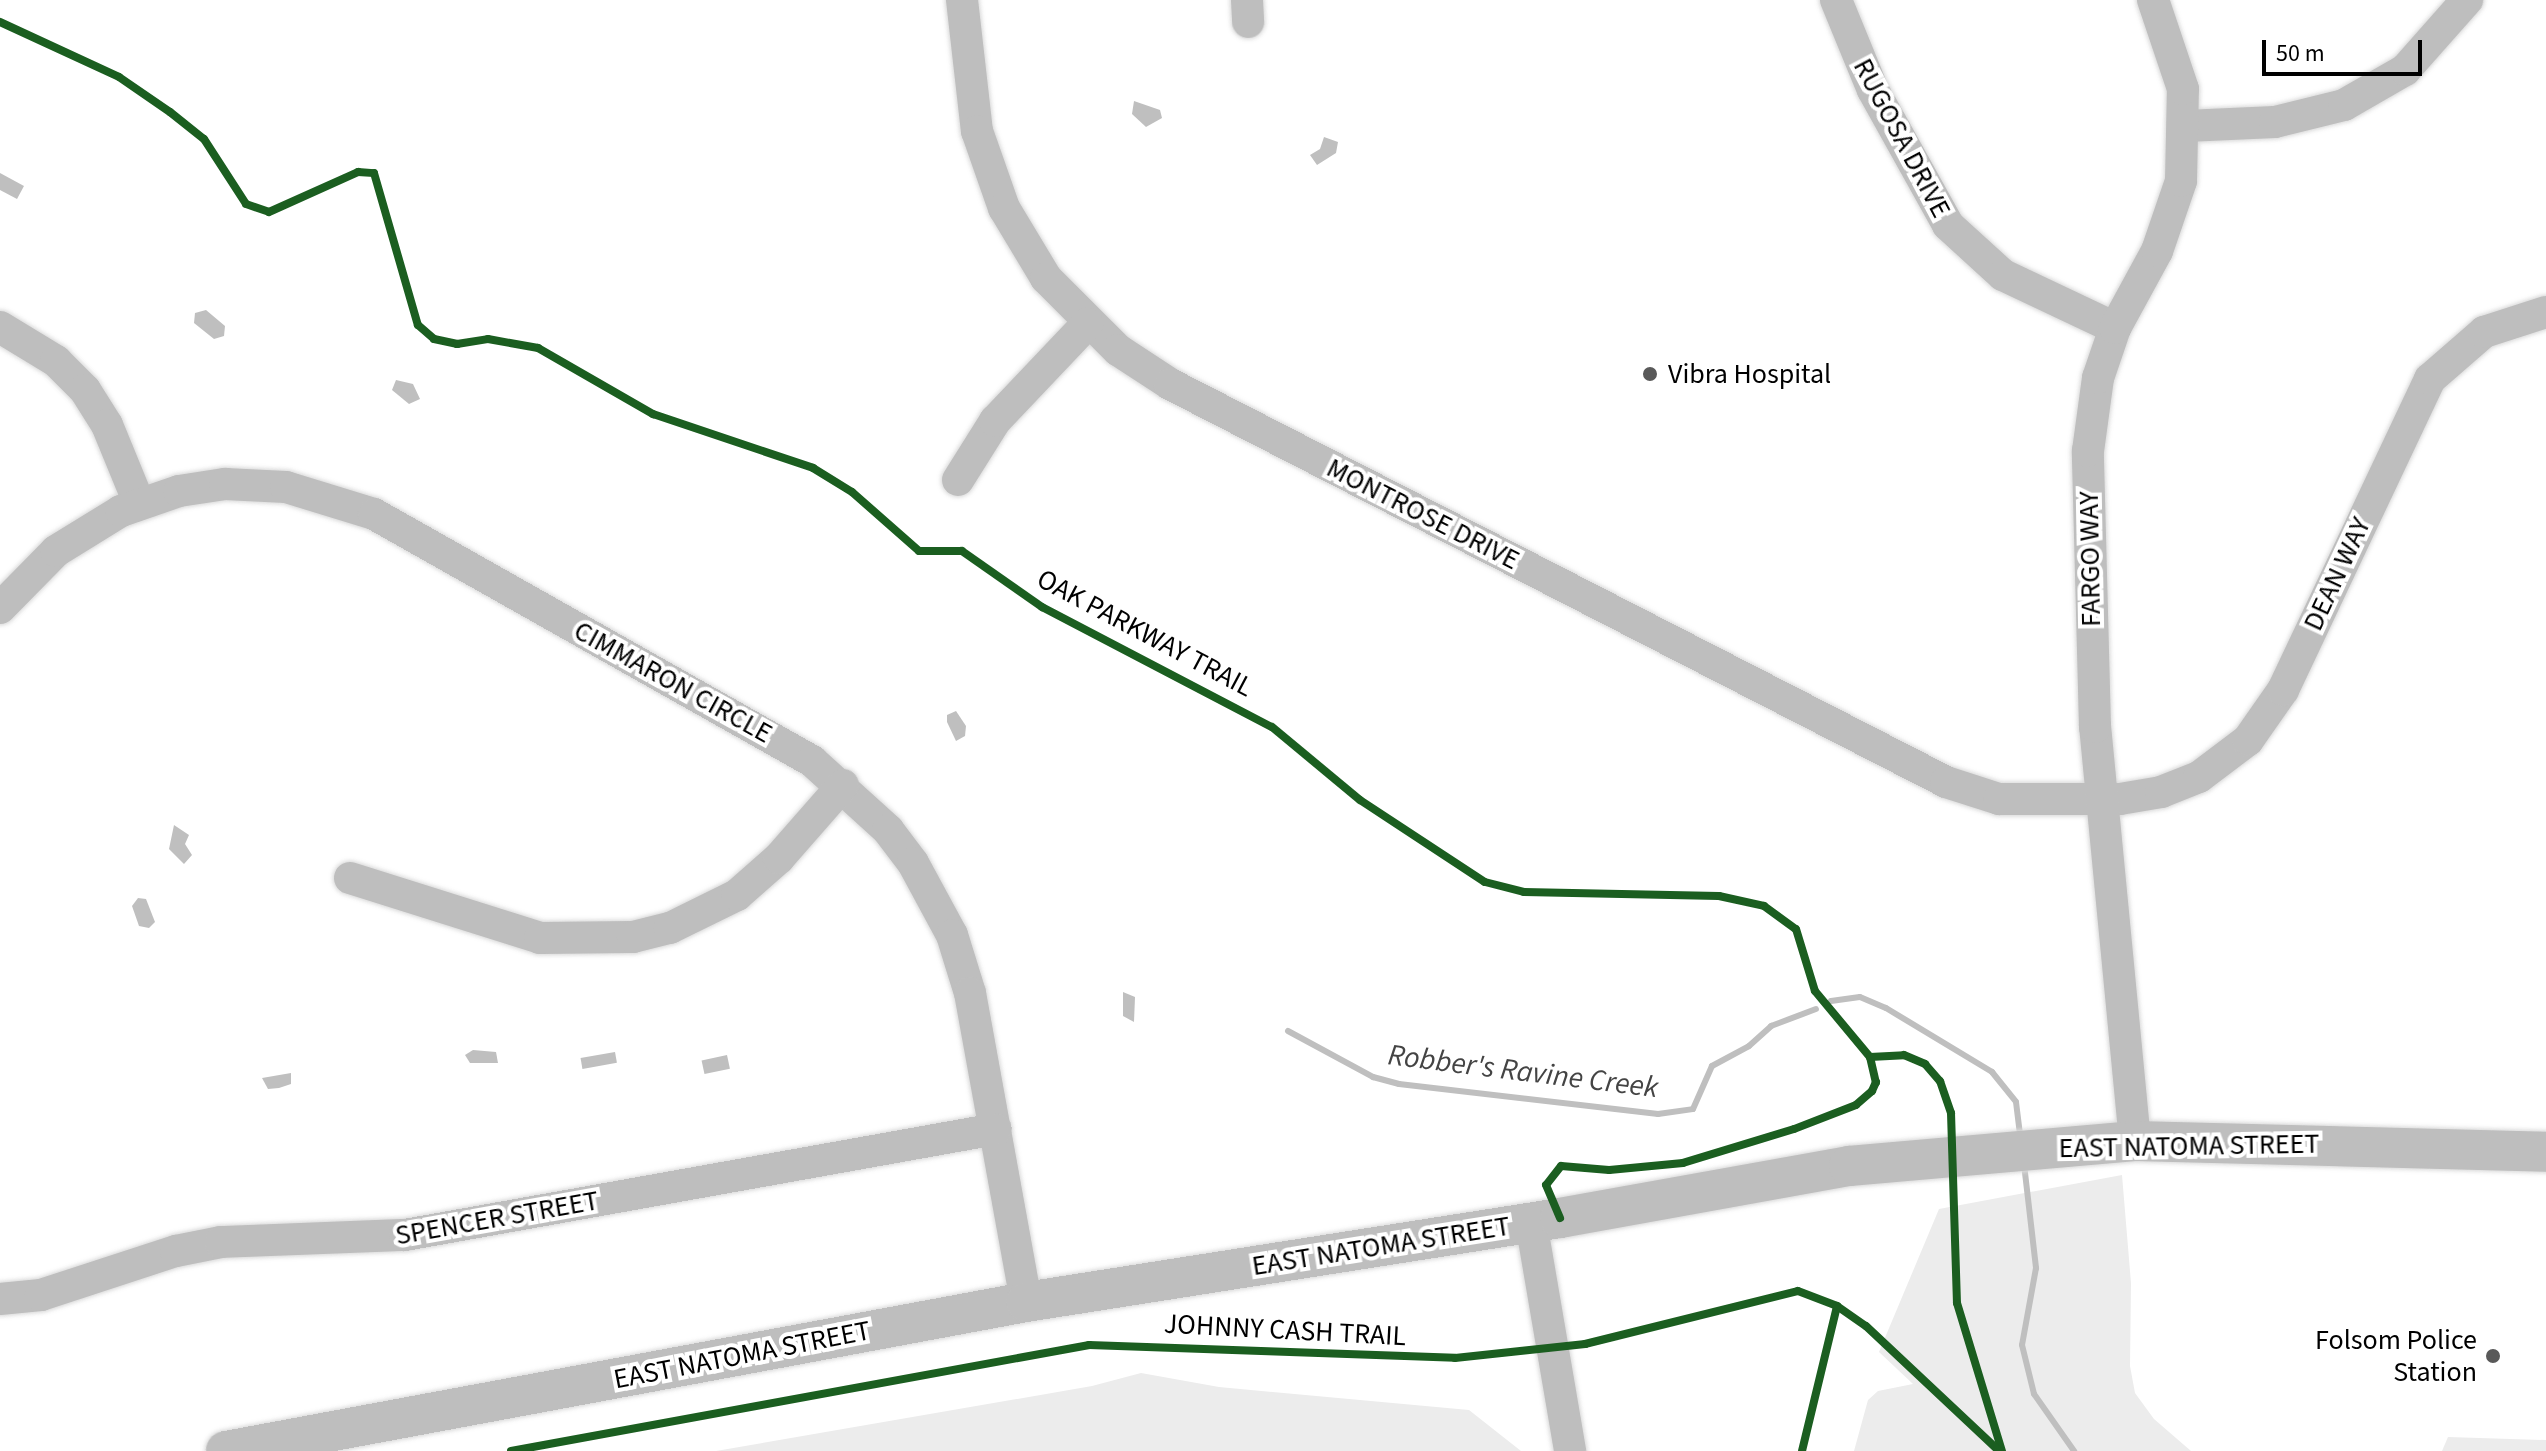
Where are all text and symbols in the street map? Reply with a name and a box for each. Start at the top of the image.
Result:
scale bar [2266,24,2426,74]
text: 50 m [2276,36,2325,71]
street label: RUGOSA DRIVE [1846,53,1958,223]
place label: Vibra Hospital [1668,357,1831,391]
marker: Vibra Hospital [1639,363,1661,385]
street label: MONTROSE DRIVE [1321,451,1525,577]
street label: FARGO WAY [2072,491,2108,627]
street label: DEAN WAY [2296,512,2378,636]
street label: OAK PARKWAY TRAIL [1031,562,1259,704]
street label: CIMMARON CIRCLE [568,614,778,750]
water label: Robber's Ravine Creek [1386,1038,1660,1106]
street label: EAST NATOMA STREET [2058,1127,2320,1165]
street label: SPENCER STREET [393,1184,601,1252]
street label: EAST NATOMA STREET [1250,1209,1512,1283]
street label: JOHNNY CASH TRAIL [1163,1307,1407,1353]
street label: EAST NATOMA STREET [611,1314,873,1396]
place label: Folsom Police Station [2315,1323,2477,1389]
marker: Folsom Police Station [2484,1347,2502,1365]

